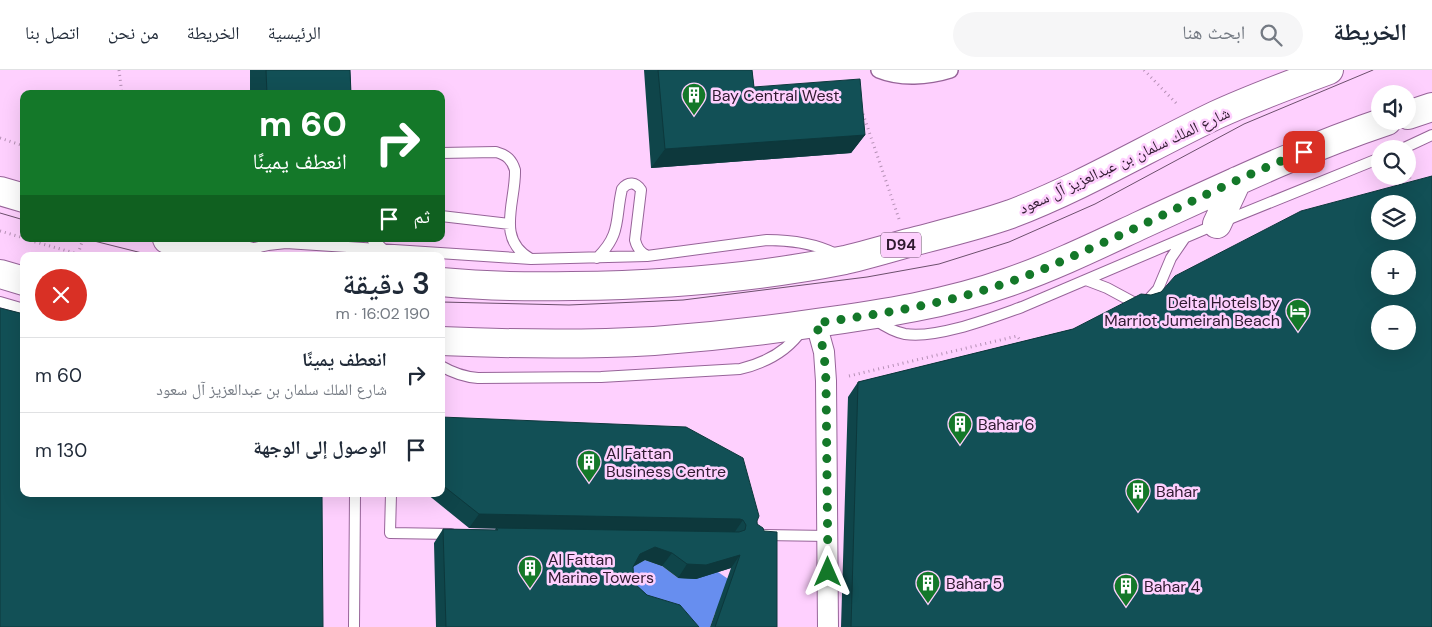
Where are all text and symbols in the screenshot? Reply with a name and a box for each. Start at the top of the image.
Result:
search box [953,12,1303,57]
text: الخريطة [1333,16,1407,47]
text: ابحث هنا [1182,20,1245,45]
text: اتصل بنا [25,21,80,45]
text: من نحن [108,21,159,45]
text: الخريطة [187,21,240,45]
text: الرئيسية [268,21,321,45]
icon: search [1257,21,1285,49]
building icon: Bay Central West [681,82,707,116]
place label: Bay Central West [712,85,839,106]
map controls [1371,85,1416,350]
button: sound [1371,85,1416,130]
text: 60 m [259,101,347,147]
street label: شارع الملك سلمان بن عبدالعزيز آل سعود [1015,102,1233,219]
icon: right [365,110,430,175]
pin [1283,131,1325,173]
icon: arrive [1290,138,1318,166]
button: search [1371,140,1416,185]
text: انعطف يمينًا [252,147,347,176]
button: layers [1371,195,1416,240]
text: ثم [413,204,430,229]
icon: arrive [375,205,403,233]
road number: D94 [881,232,921,258]
button: + [1371,250,1416,295]
text: 3 دقيقة [342,264,430,303]
button: close [35,269,87,321]
place label: Delta Hotels by Marriot Jumeirah Beach [1104,292,1280,331]
hotel icon: Delta Hotels by Marriot Jumeirah Beach [1285,298,1311,332]
text: 190 m · 16:02 [336,303,430,324]
button: − [1371,305,1416,350]
text: انعطف يمينًا [302,347,387,372]
icon: right [402,361,430,389]
text: 60 m [35,363,82,388]
text: شارع الملك سلمان بن عبدالعزيز آل سعود [156,379,387,400]
building icon: Bahar 6 [947,411,973,445]
place label: Bahar 6 [978,414,1034,435]
text: الوصول إلى الوجهة [253,435,387,460]
icon: arrive [402,436,430,464]
text: 130 m [35,438,87,463]
place label: Al Fattan Business Centre [606,443,726,482]
building icon: Al Fattan Business Centre [576,449,602,483]
building icon: Bahar [1125,478,1151,512]
place label: Bahar [1156,481,1198,502]
position arrow [801,545,853,597]
place label: Al Fattan Marine Towers [548,549,654,588]
building icon: Al Fattan Marine Towers [517,555,543,589]
building icon: Bahar 5 [915,570,941,604]
place label: Bahar 5 [946,573,1002,594]
building icon: Bahar 4 [1113,573,1139,607]
place label: Bahar 4 [1144,576,1200,597]

